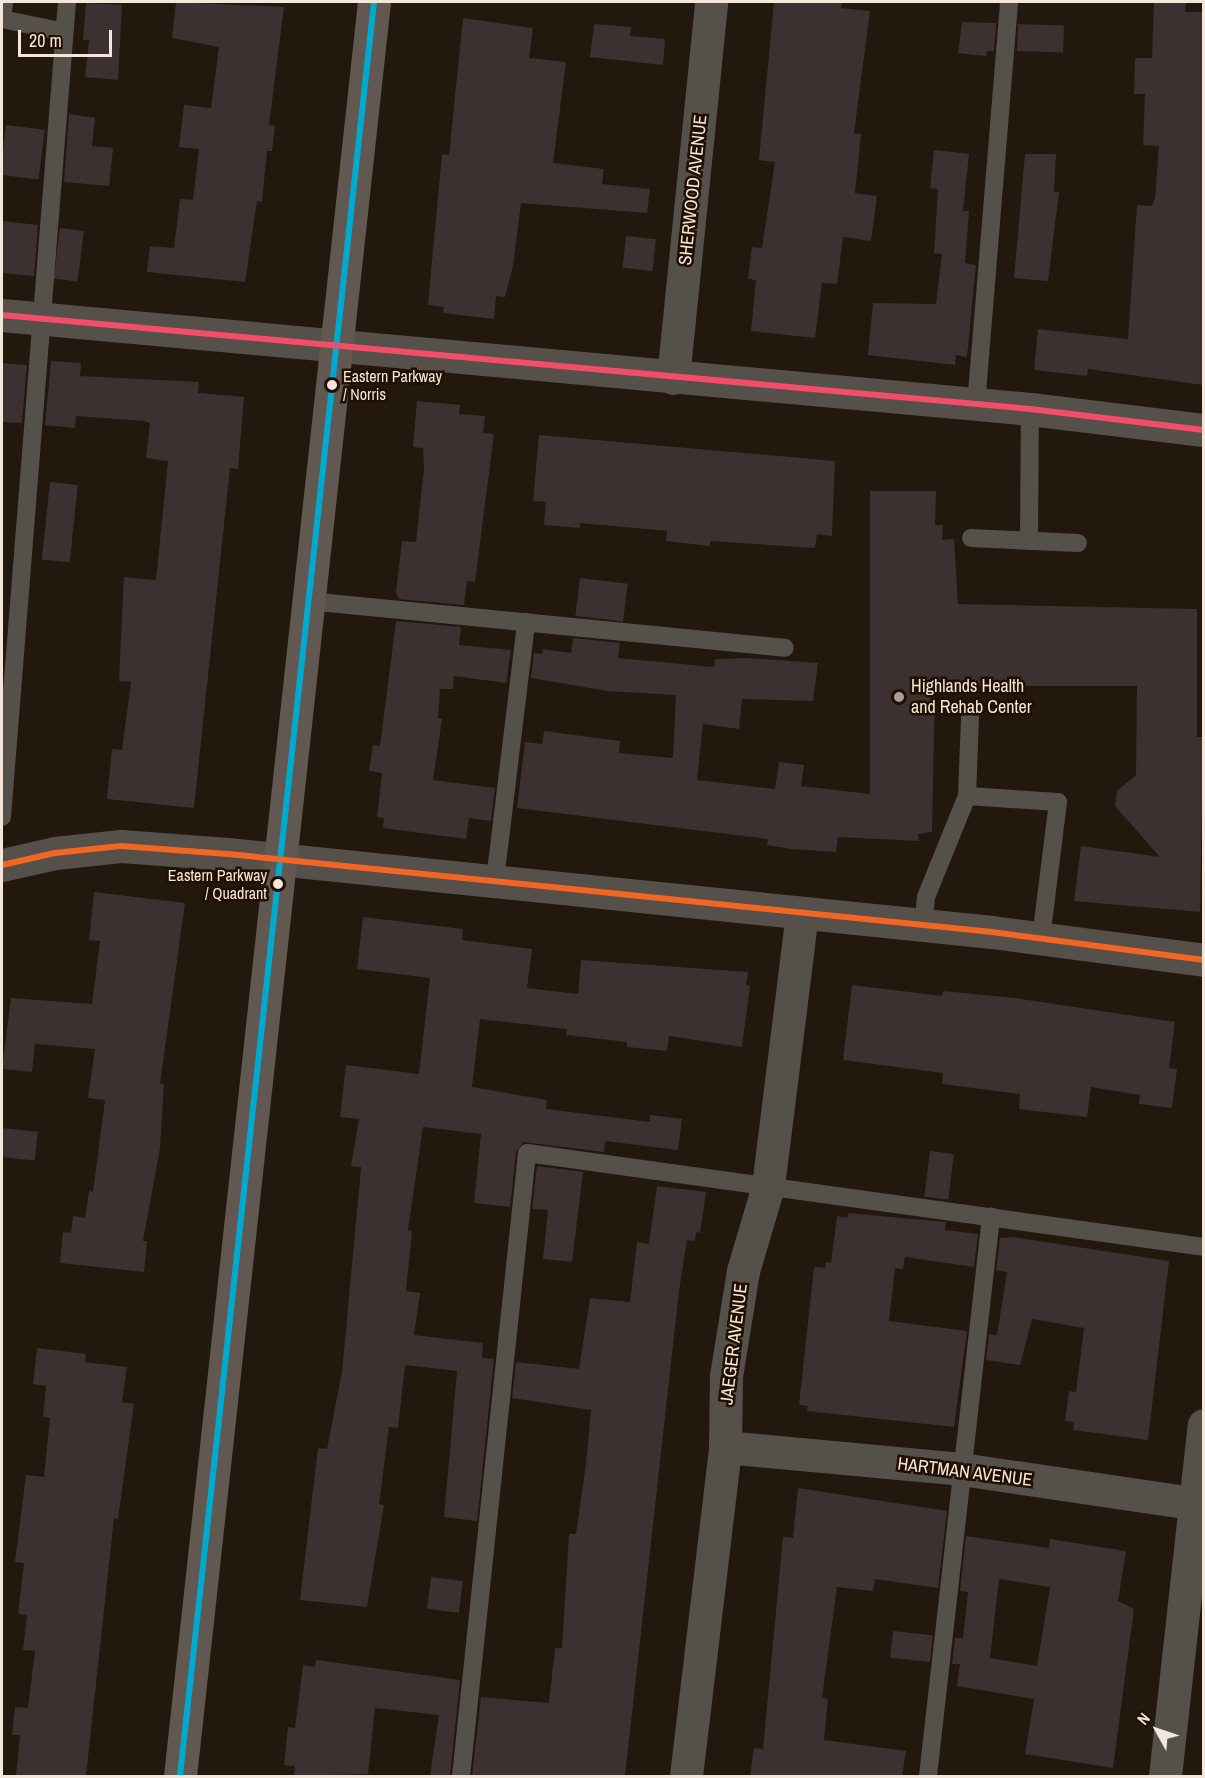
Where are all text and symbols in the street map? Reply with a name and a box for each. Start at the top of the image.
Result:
scale bar [21,18,116,56]
text: 20 m [29,28,62,53]
street label: SHERWOOD AVENUE [674,113,712,267]
place label: Eastern Parkway / Norris [343,366,442,404]
marker: Eastern Parkway / Norris [326,379,338,391]
place label: Highlands Health and Rehab Center [911,676,1032,718]
marker: Highlands Health and Rehab Center [892,690,906,704]
place label: Eastern Parkway / Quadrant [168,865,267,903]
marker: Eastern Parkway / Quadrant [272,878,284,890]
street label: JAEGER AVENUE [716,1282,752,1406]
street label: HARTMAN AVENUE [896,1453,1034,1491]
north arrow [1127,1700,1187,1760]
text: N [1132,1708,1155,1729]

